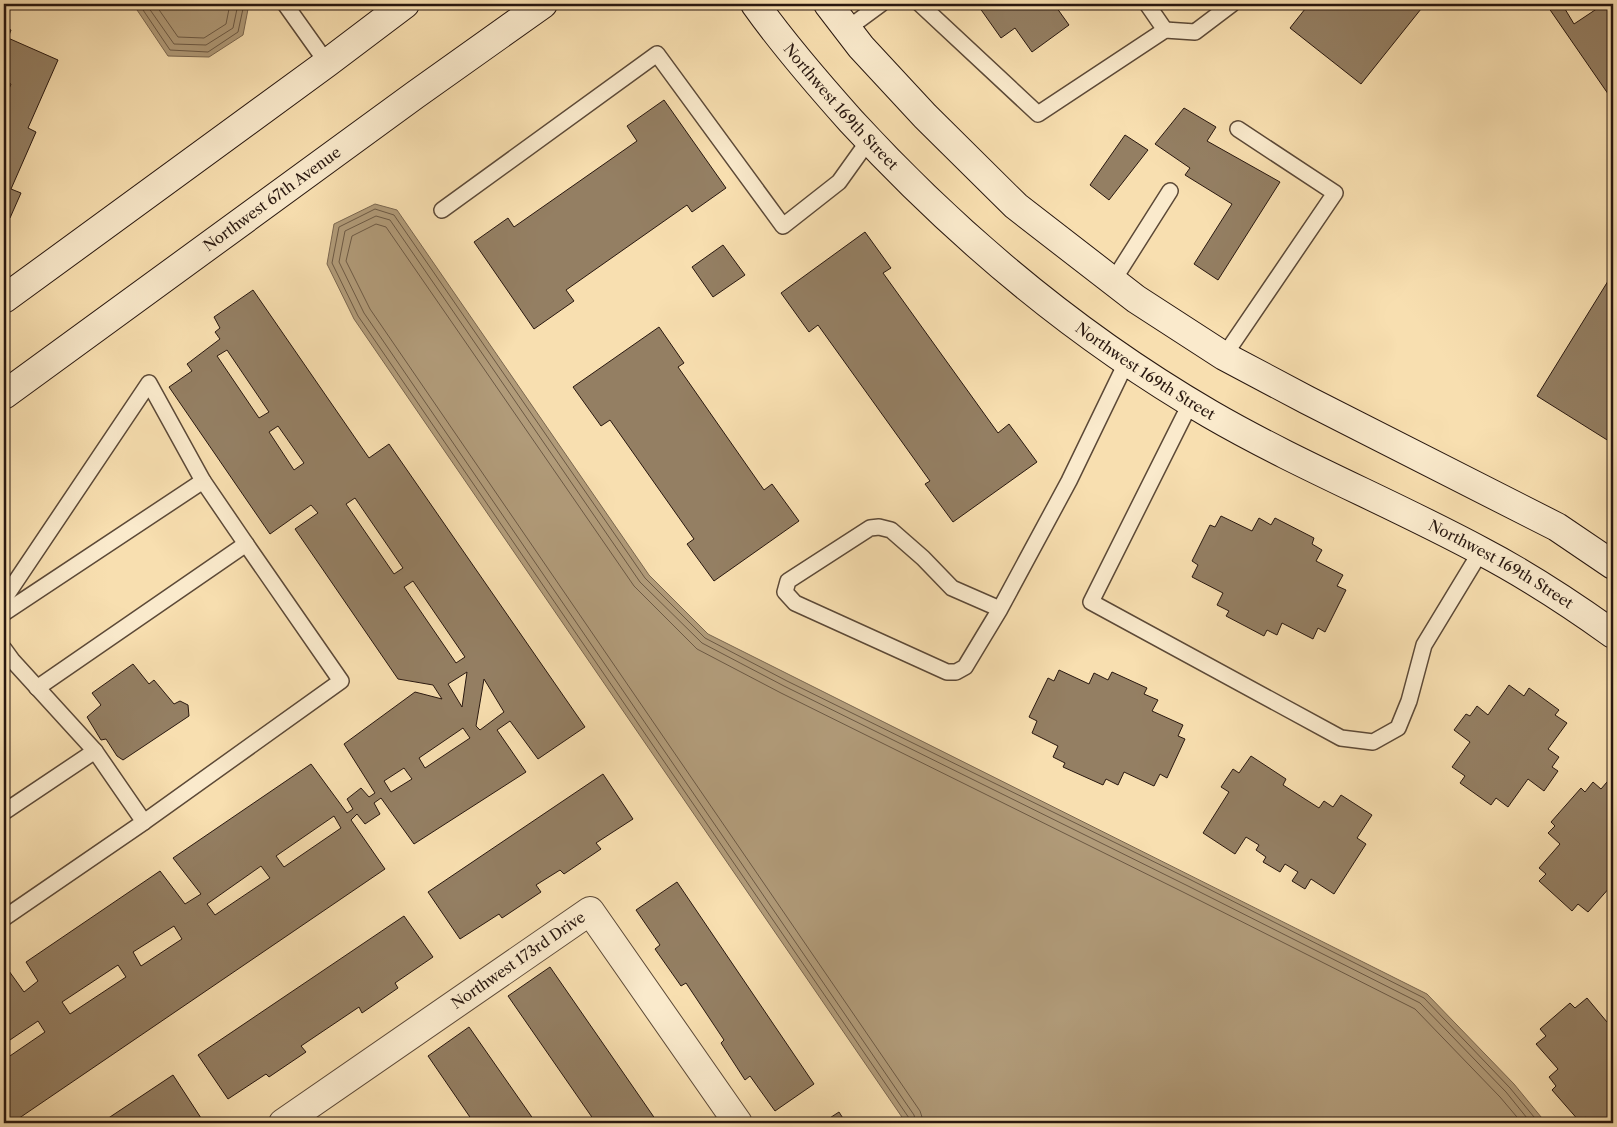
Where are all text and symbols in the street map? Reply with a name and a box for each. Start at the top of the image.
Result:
street label: Northwest 169th Street [780,39,903,174]
street label: Northwest 67th Avenue [199,142,344,255]
street label: Northwest 169th Street [1072,318,1219,424]
street label: Northwest 169th Street [1426,516,1577,613]
street label: Northwest 173rd Drive [448,907,589,1013]

